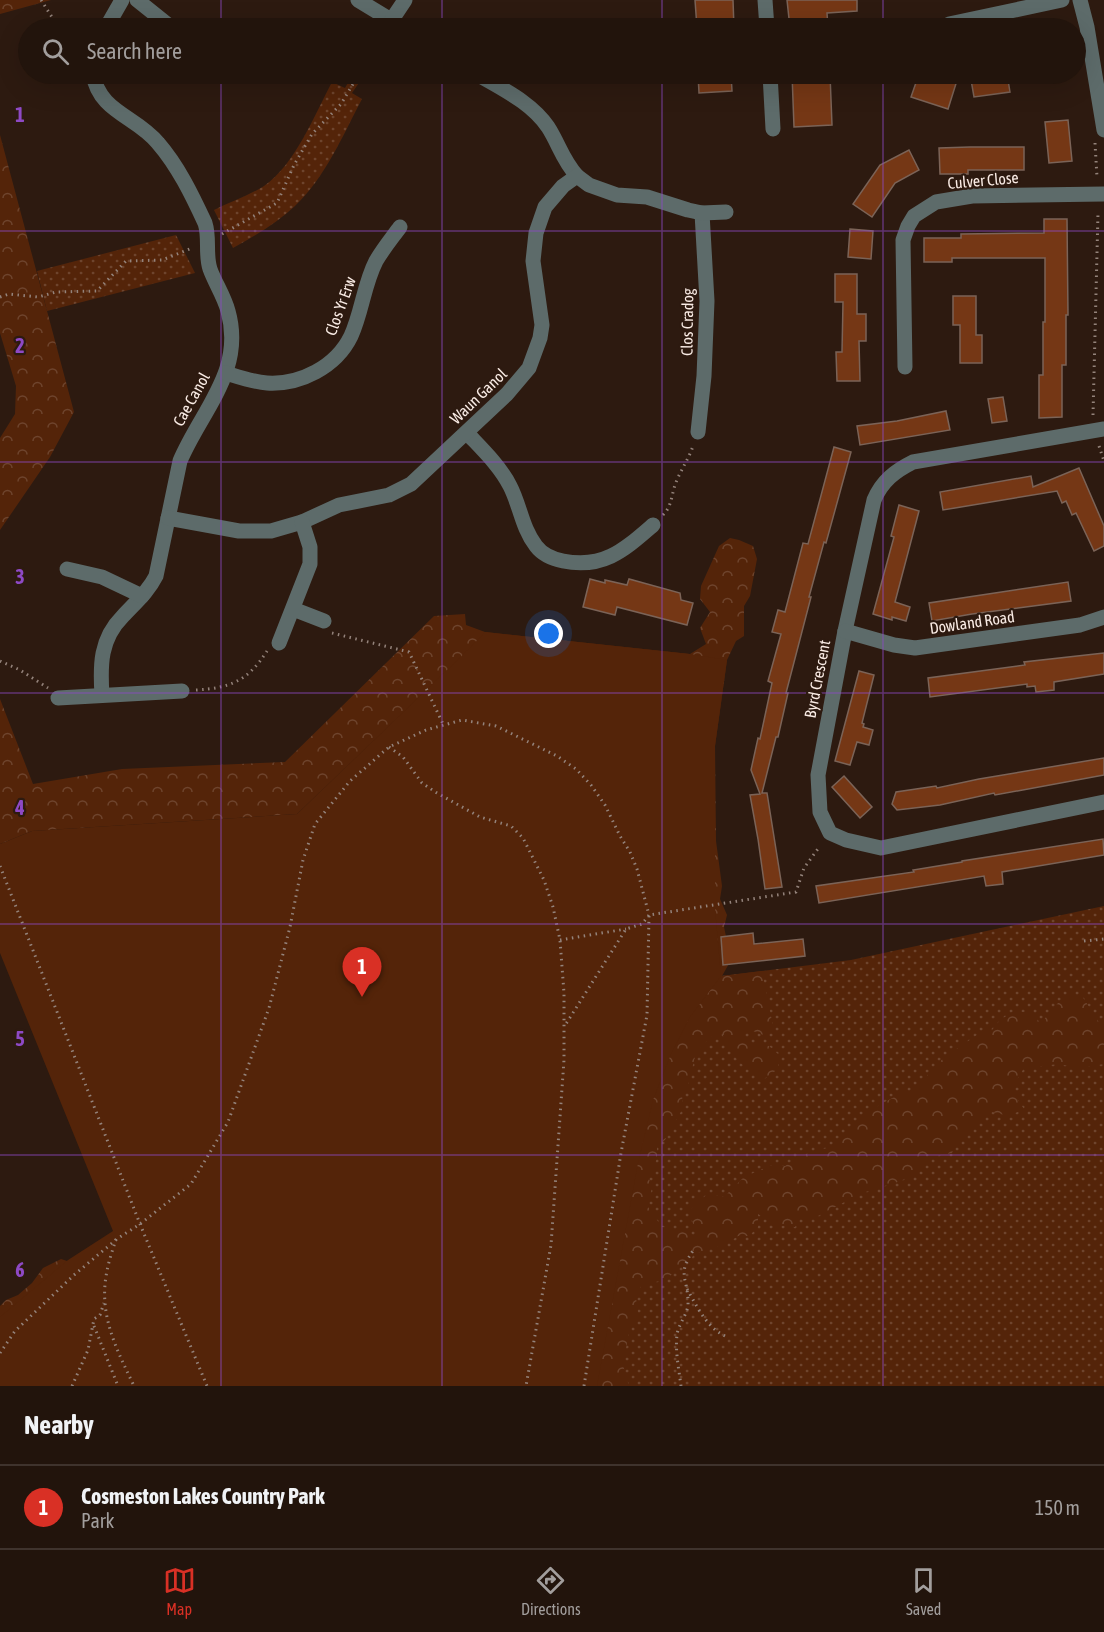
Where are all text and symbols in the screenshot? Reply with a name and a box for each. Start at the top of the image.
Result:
search box [18,18,1086,84]
icon: search [39,35,72,68]
text: Search here [87,38,182,64]
text: 1 [15,103,25,126]
street label: Culver Close [947,168,1019,192]
street label: Clos Yr Erw [321,274,359,338]
street label: Clos Cradog [677,288,698,356]
text: 2 [15,334,25,357]
street label: Waun Ganol [446,364,511,427]
street label: Cae Canol [169,369,213,429]
text: 3 [15,565,25,588]
street label: Dowland Road [928,607,1016,637]
your location [534,619,563,648]
street label: Byrd Crescent [801,638,834,720]
text: 4 [14,796,25,819]
pin: 1 [342,948,382,997]
text: 5 [15,1027,25,1050]
text: 6 [15,1258,25,1281]
text: Nearby [24,1410,94,1440]
text: Cosmeston Lakes Country Park [81,1483,325,1509]
text: 1 [39,1496,48,1519]
text: 150 m [1035,1496,1080,1519]
text: Park [81,1509,114,1532]
tab: Map [163,1564,196,1618]
tab: Directions [521,1564,581,1618]
tab: Saved [906,1564,941,1618]

